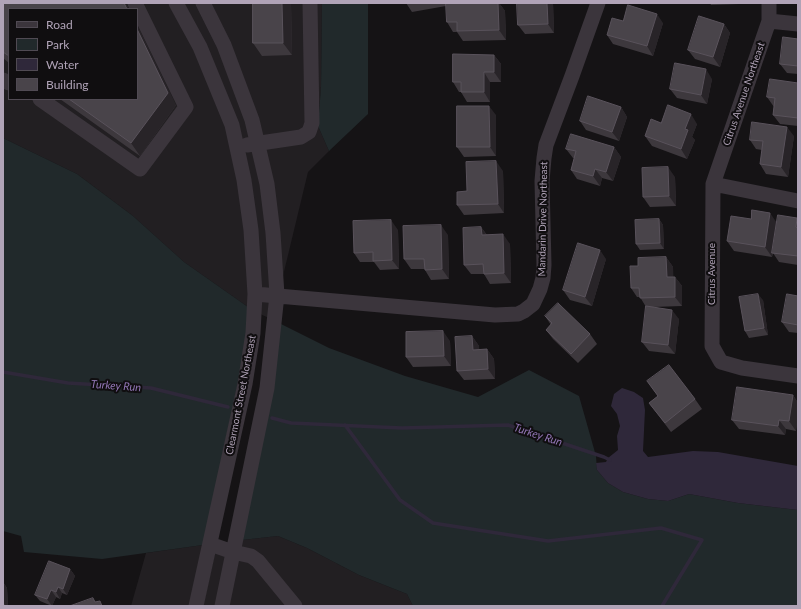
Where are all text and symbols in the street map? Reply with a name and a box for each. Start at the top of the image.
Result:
legend [8,8,138,100]
text: Road [46,17,73,32]
text: Park [46,37,69,52]
street label: Citrus Avenue Northeast [721,41,767,147]
text: Water [46,57,79,72]
text: Building [46,77,89,92]
street label: Mandarin Drive Northeast [536,161,550,277]
street label: Citrus Avenue [706,243,718,305]
street label: Clearmont Street Northeast [224,334,258,456]
water label: Turkey Run [90,378,142,394]
water label: Turkey Run [512,421,564,449]

